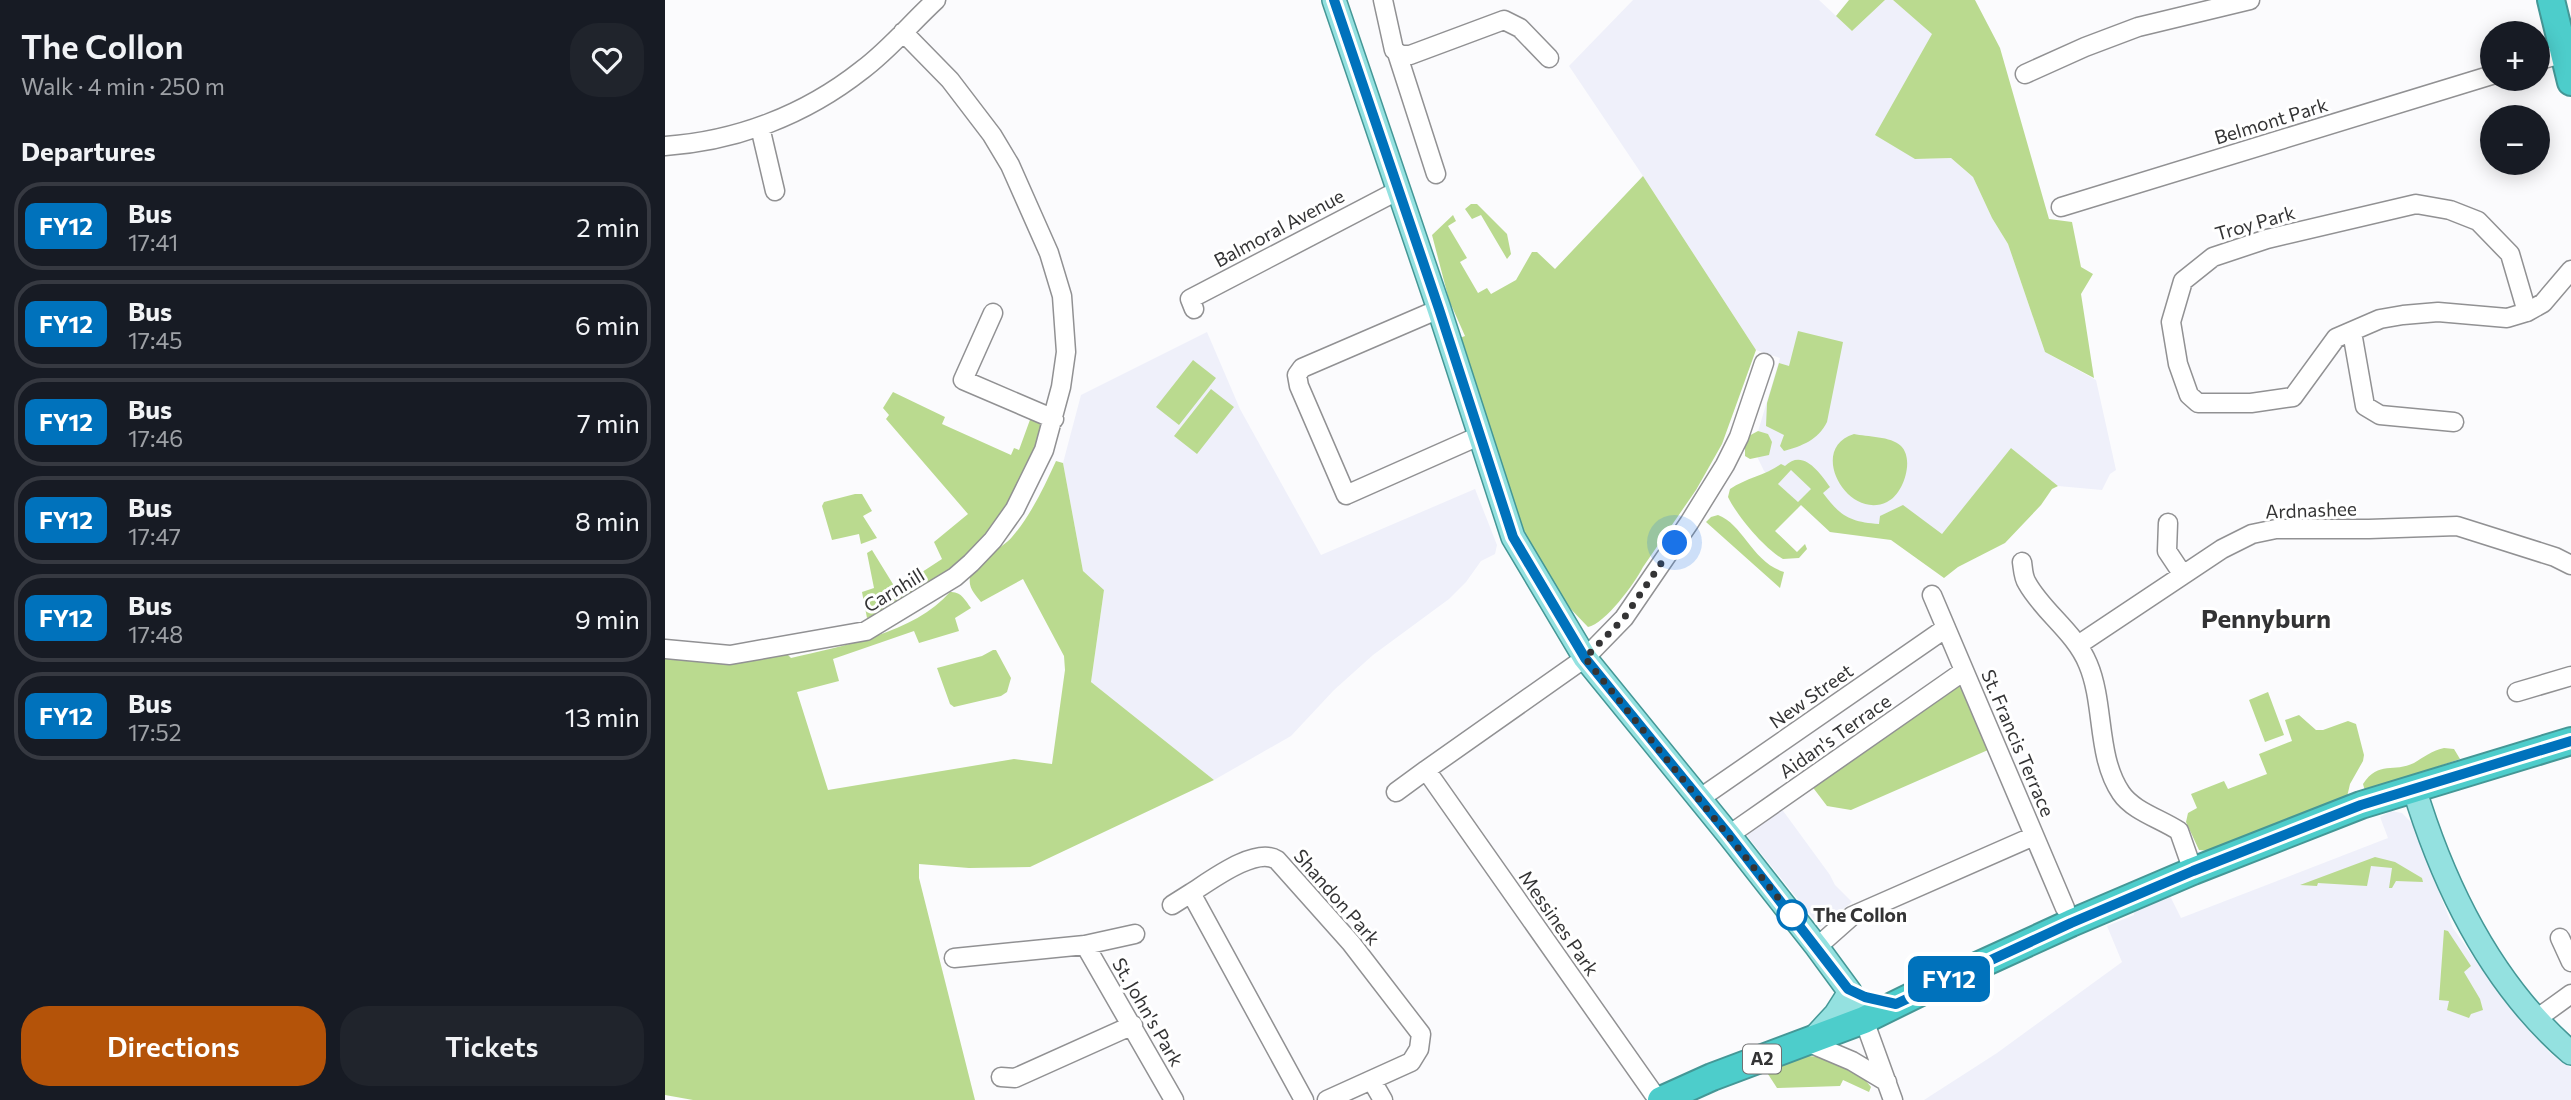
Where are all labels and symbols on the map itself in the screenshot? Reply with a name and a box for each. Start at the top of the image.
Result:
street label: Belmont Park [2211,92,2330,149]
street label: Balmoral Avenue [1210,184,1348,272]
street label: Troy Park [2212,200,2297,245]
street label: Ardnashee [2265,496,2357,523]
your location [1657,525,1692,560]
street label: Carnhill [859,562,928,617]
district label: Pennyburn [2201,602,2331,633]
street label: New Street [1765,658,1857,733]
street label: St. Francis Terrace [1977,666,2060,820]
street label: Aidan's Terrace [1774,689,1895,783]
street label: Shandon Park [1290,844,1385,949]
street label: Messines Park [1515,866,1604,980]
marker: The Collon [1777,900,1807,930]
place label: The Collon [1813,903,1907,926]
street label: St. John's Park [1108,953,1189,1070]
line badge: FY12 [1900,956,1998,1002]
road number: A2 [1743,1044,1781,1074]

